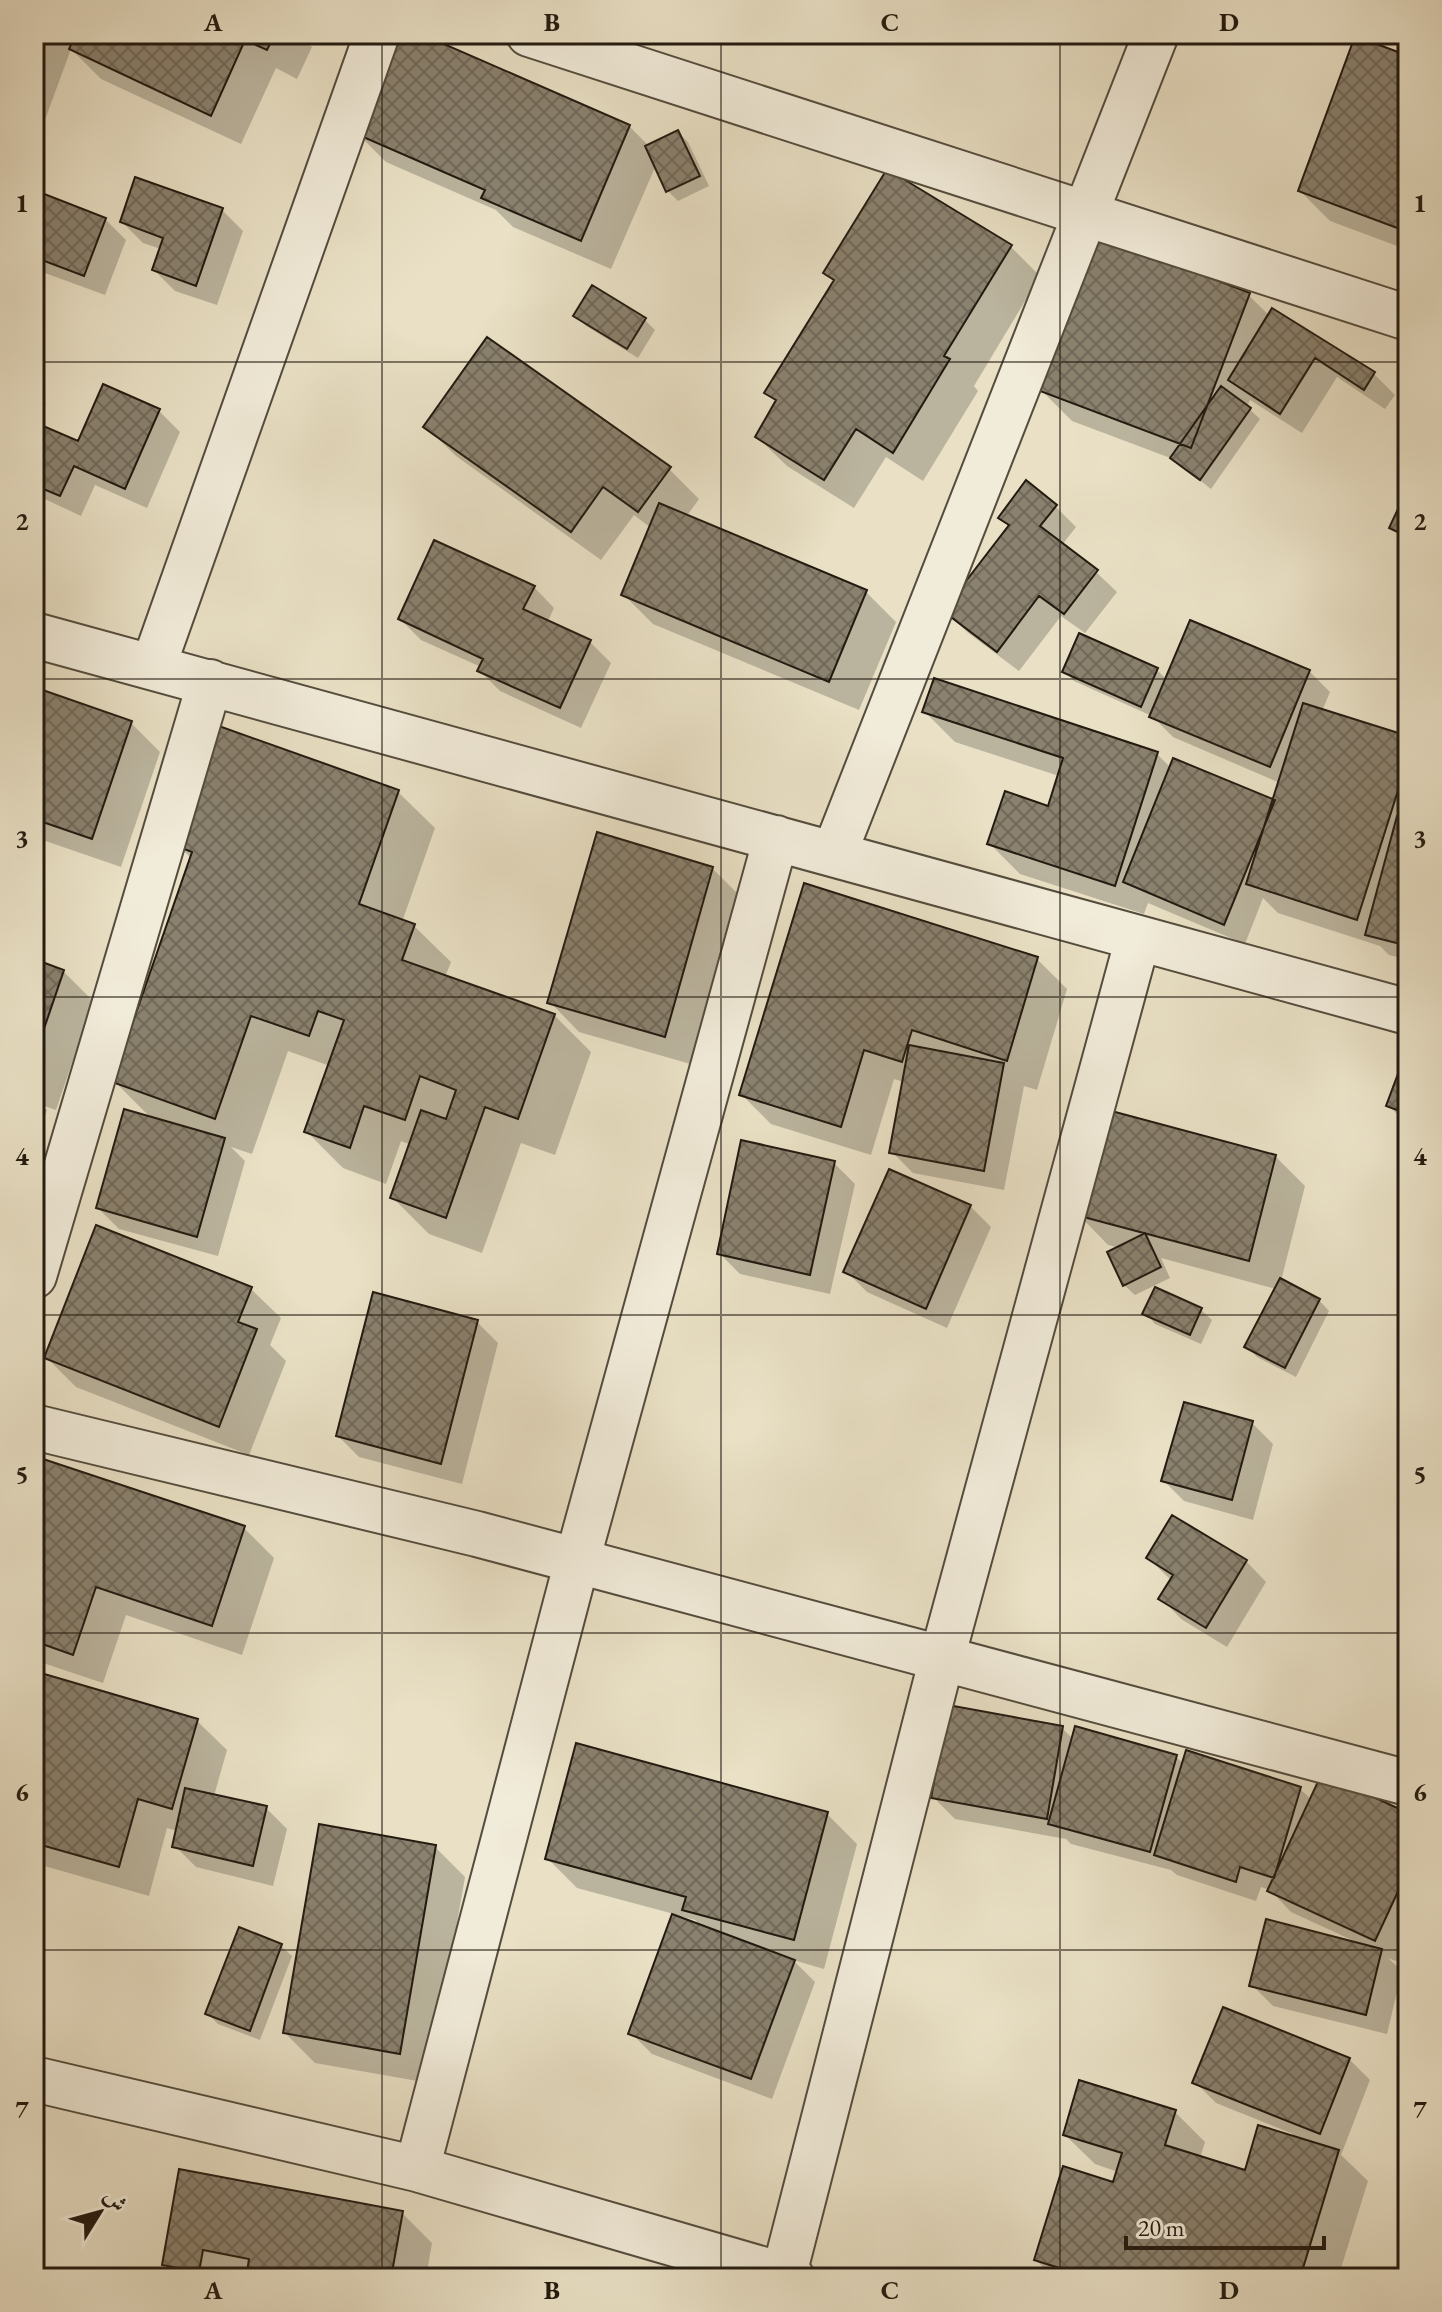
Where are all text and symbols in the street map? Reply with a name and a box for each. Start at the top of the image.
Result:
text: A [203,5,223,39]
text: B [544,5,560,39]
text: C [881,5,899,39]
text: D [1219,5,1239,39]
text: 1 [15,186,29,220]
text: 1 [1413,186,1427,220]
text: 2 [15,504,29,538]
text: 2 [1413,504,1427,538]
text: 3 [15,821,29,855]
text: 3 [1413,821,1427,855]
text: 4 [15,1139,29,1173]
text: 4 [1413,1139,1427,1173]
text: 5 [15,1457,29,1491]
text: 5 [1413,1457,1427,1491]
text: 6 [15,1775,29,1809]
text: 6 [1413,1775,1427,1809]
text: 7 [15,2092,29,2126]
text: 7 [1413,2092,1427,2126]
north arrow [60,2172,140,2252]
text: ش [97,2183,134,2218]
scale bar [1126,2200,1324,2250]
text: 20 m [1138,2212,1185,2243]
text: A [203,2273,223,2307]
text: B [544,2273,560,2307]
text: C [881,2273,899,2307]
text: D [1219,2273,1239,2307]

